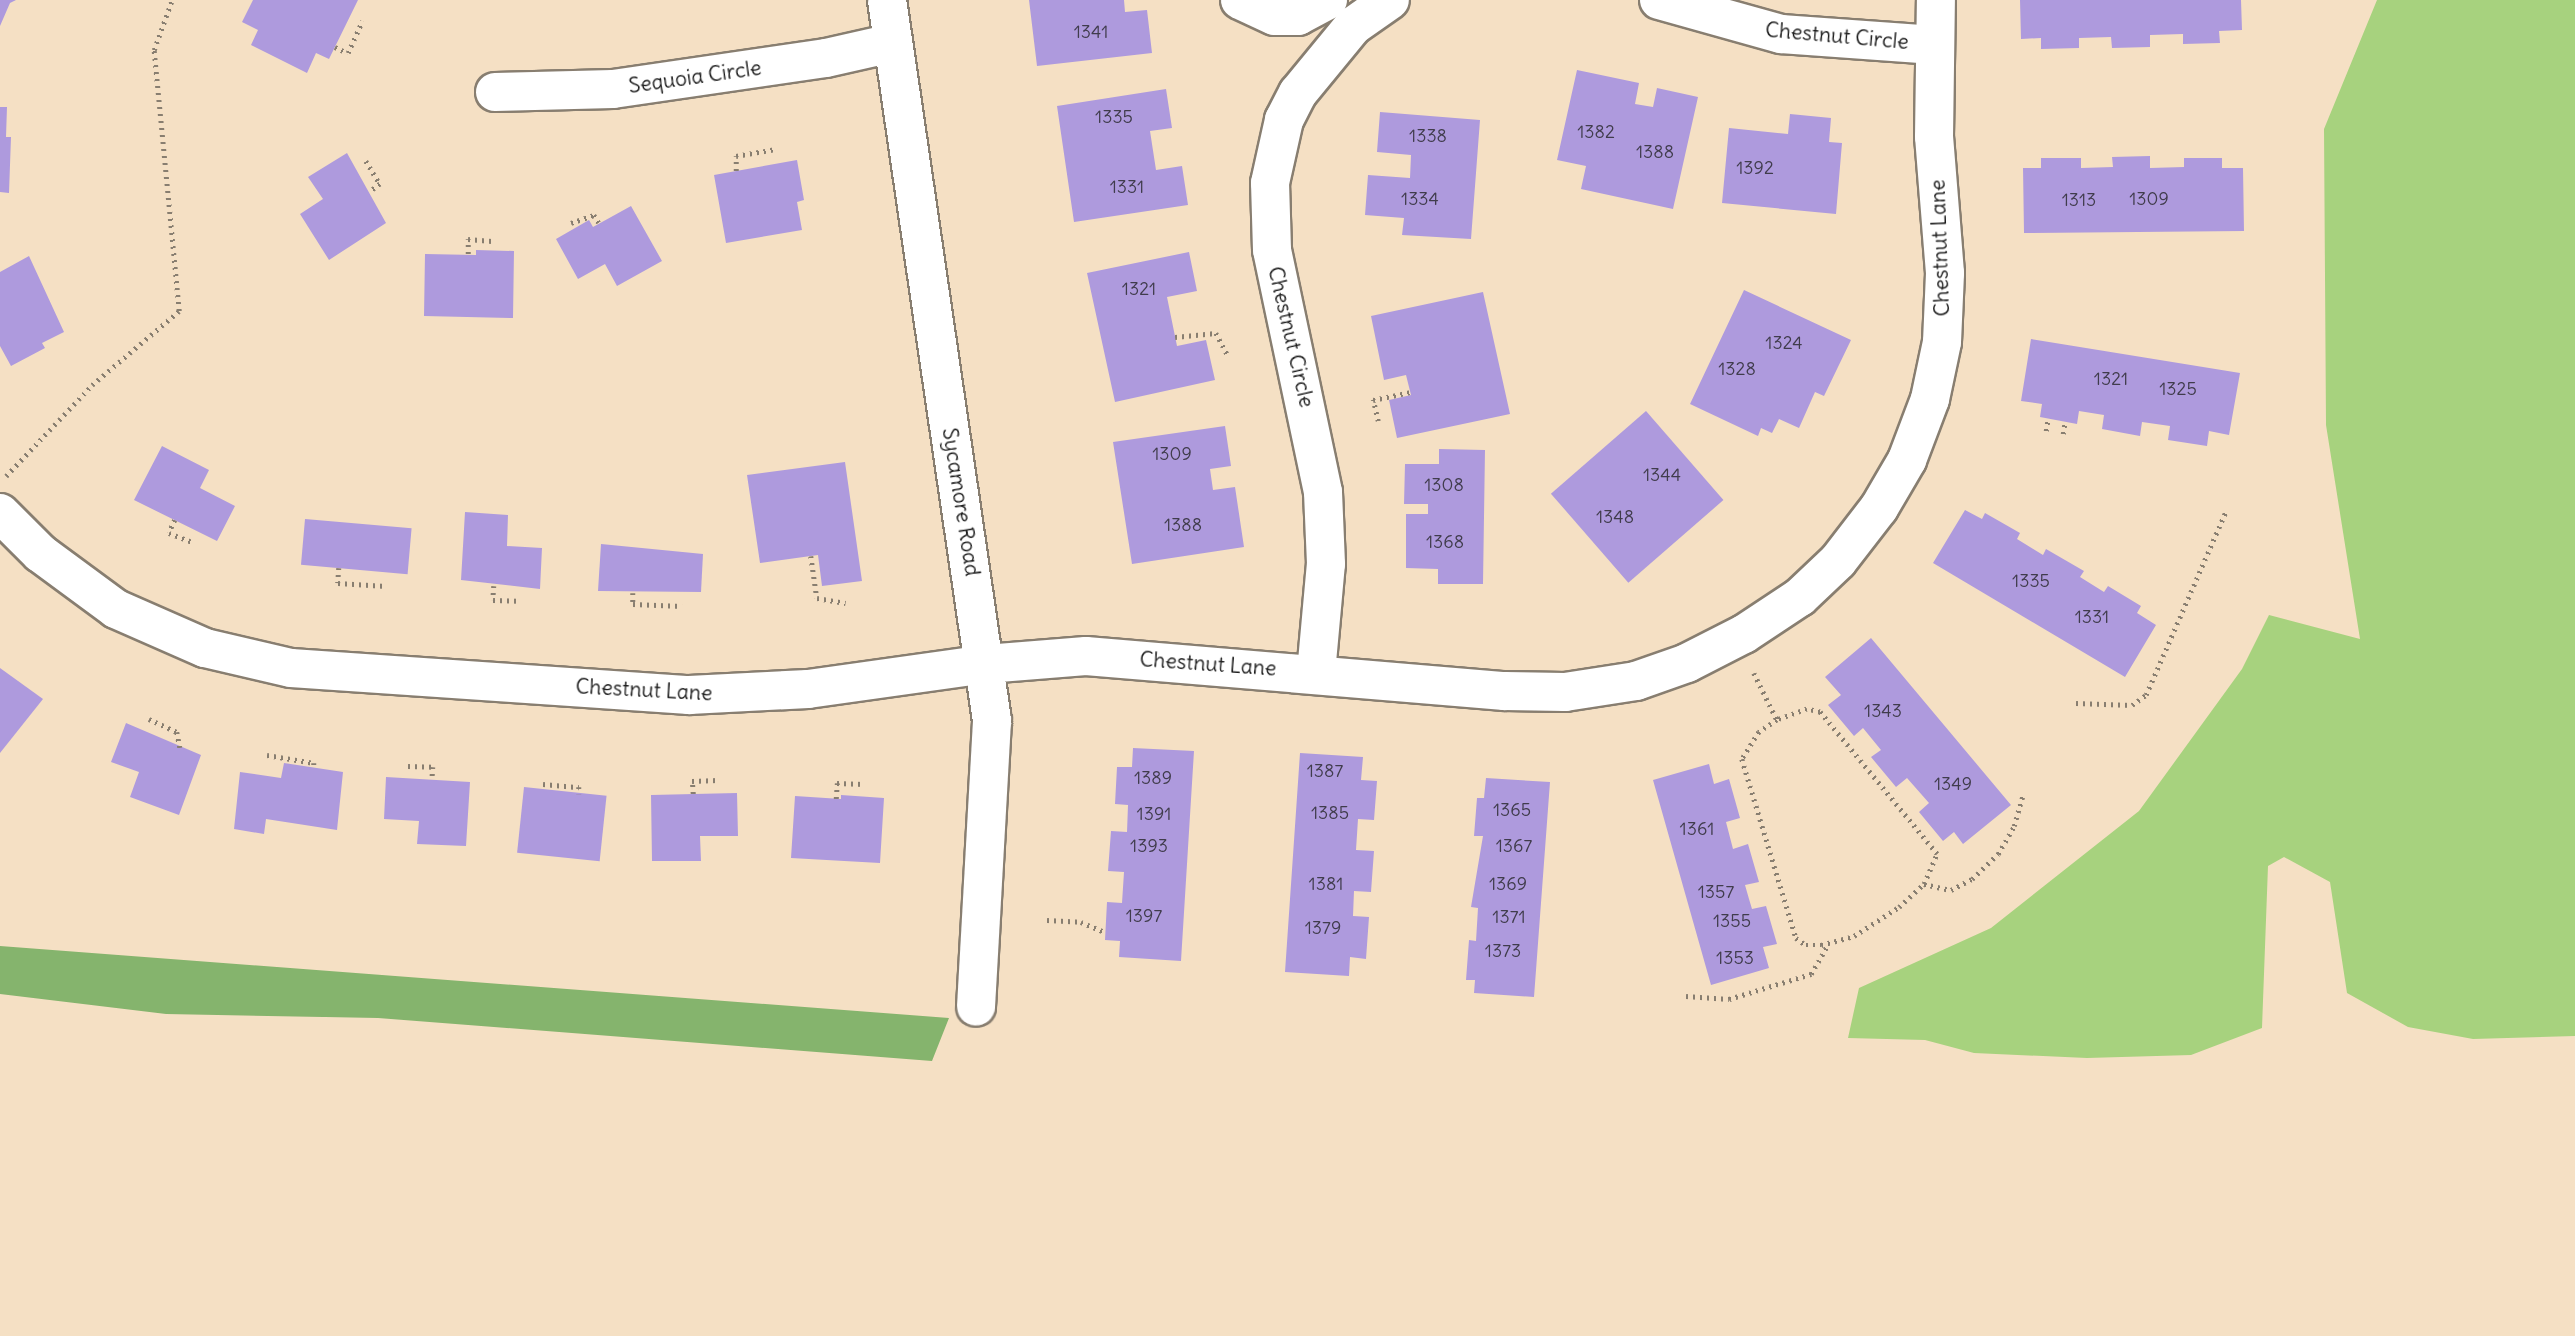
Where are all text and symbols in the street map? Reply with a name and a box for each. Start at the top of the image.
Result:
street label: Chestnut Circle [1764,17,1910,55]
house number: 1341 [1074,21,1108,43]
street label: Sequoia Circle [627,55,763,99]
house number: 1335 [1095,106,1133,128]
house number: 1382 [1577,121,1615,143]
house number: 1338 [1409,125,1447,147]
house number: 1388 [1636,141,1674,163]
house number: 1392 [1736,157,1774,179]
house number: 1331 [1110,176,1144,198]
street label: Chestnut Lane [1925,179,1955,317]
house number: 1334 [1401,188,1439,210]
house number: 1309 [2129,188,2169,210]
house number: 1313 [2062,189,2096,211]
street label: Chestnut Circle [1263,264,1319,410]
house number: 1321 [1122,278,1156,300]
house number: 1324 [1765,332,1803,354]
house number: 1328 [1718,358,1756,380]
house number: 1321 [2094,368,2128,390]
house number: 1325 [2159,378,2197,400]
street label: Sycamore Road [937,426,985,578]
house number: 1309 [1152,443,1192,465]
house number: 1344 [1643,464,1681,486]
house number: 1308 [1424,474,1464,496]
house number: 1348 [1596,506,1634,528]
house number: 1388 [1164,514,1202,536]
house number: 1368 [1426,531,1464,553]
house number: 1335 [2012,570,2050,592]
house number: 1331 [2075,606,2109,628]
street label: Chestnut Lane [1139,647,1277,681]
street label: Chestnut Lane [575,674,713,706]
house number: 1343 [1864,700,1902,722]
house number: 1387 [1307,760,1343,782]
house number: 1389 [1134,767,1172,789]
house number: 1349 [1934,773,1972,795]
house number: 1365 [1493,799,1531,821]
house number: 1385 [1311,802,1349,824]
house number: 1391 [1137,803,1171,825]
house number: 1361 [1680,818,1714,840]
house number: 1393 [1130,835,1168,857]
house number: 1367 [1496,835,1532,857]
house number: 1381 [1309,873,1343,895]
house number: 1369 [1489,873,1527,895]
house number: 1357 [1698,881,1734,903]
house number: 1397 [1126,905,1162,927]
house number: 1371 [1492,906,1526,928]
house number: 1355 [1713,910,1751,932]
house number: 1379 [1305,917,1341,939]
house number: 1373 [1485,940,1521,962]
house number: 1353 [1716,947,1754,969]

